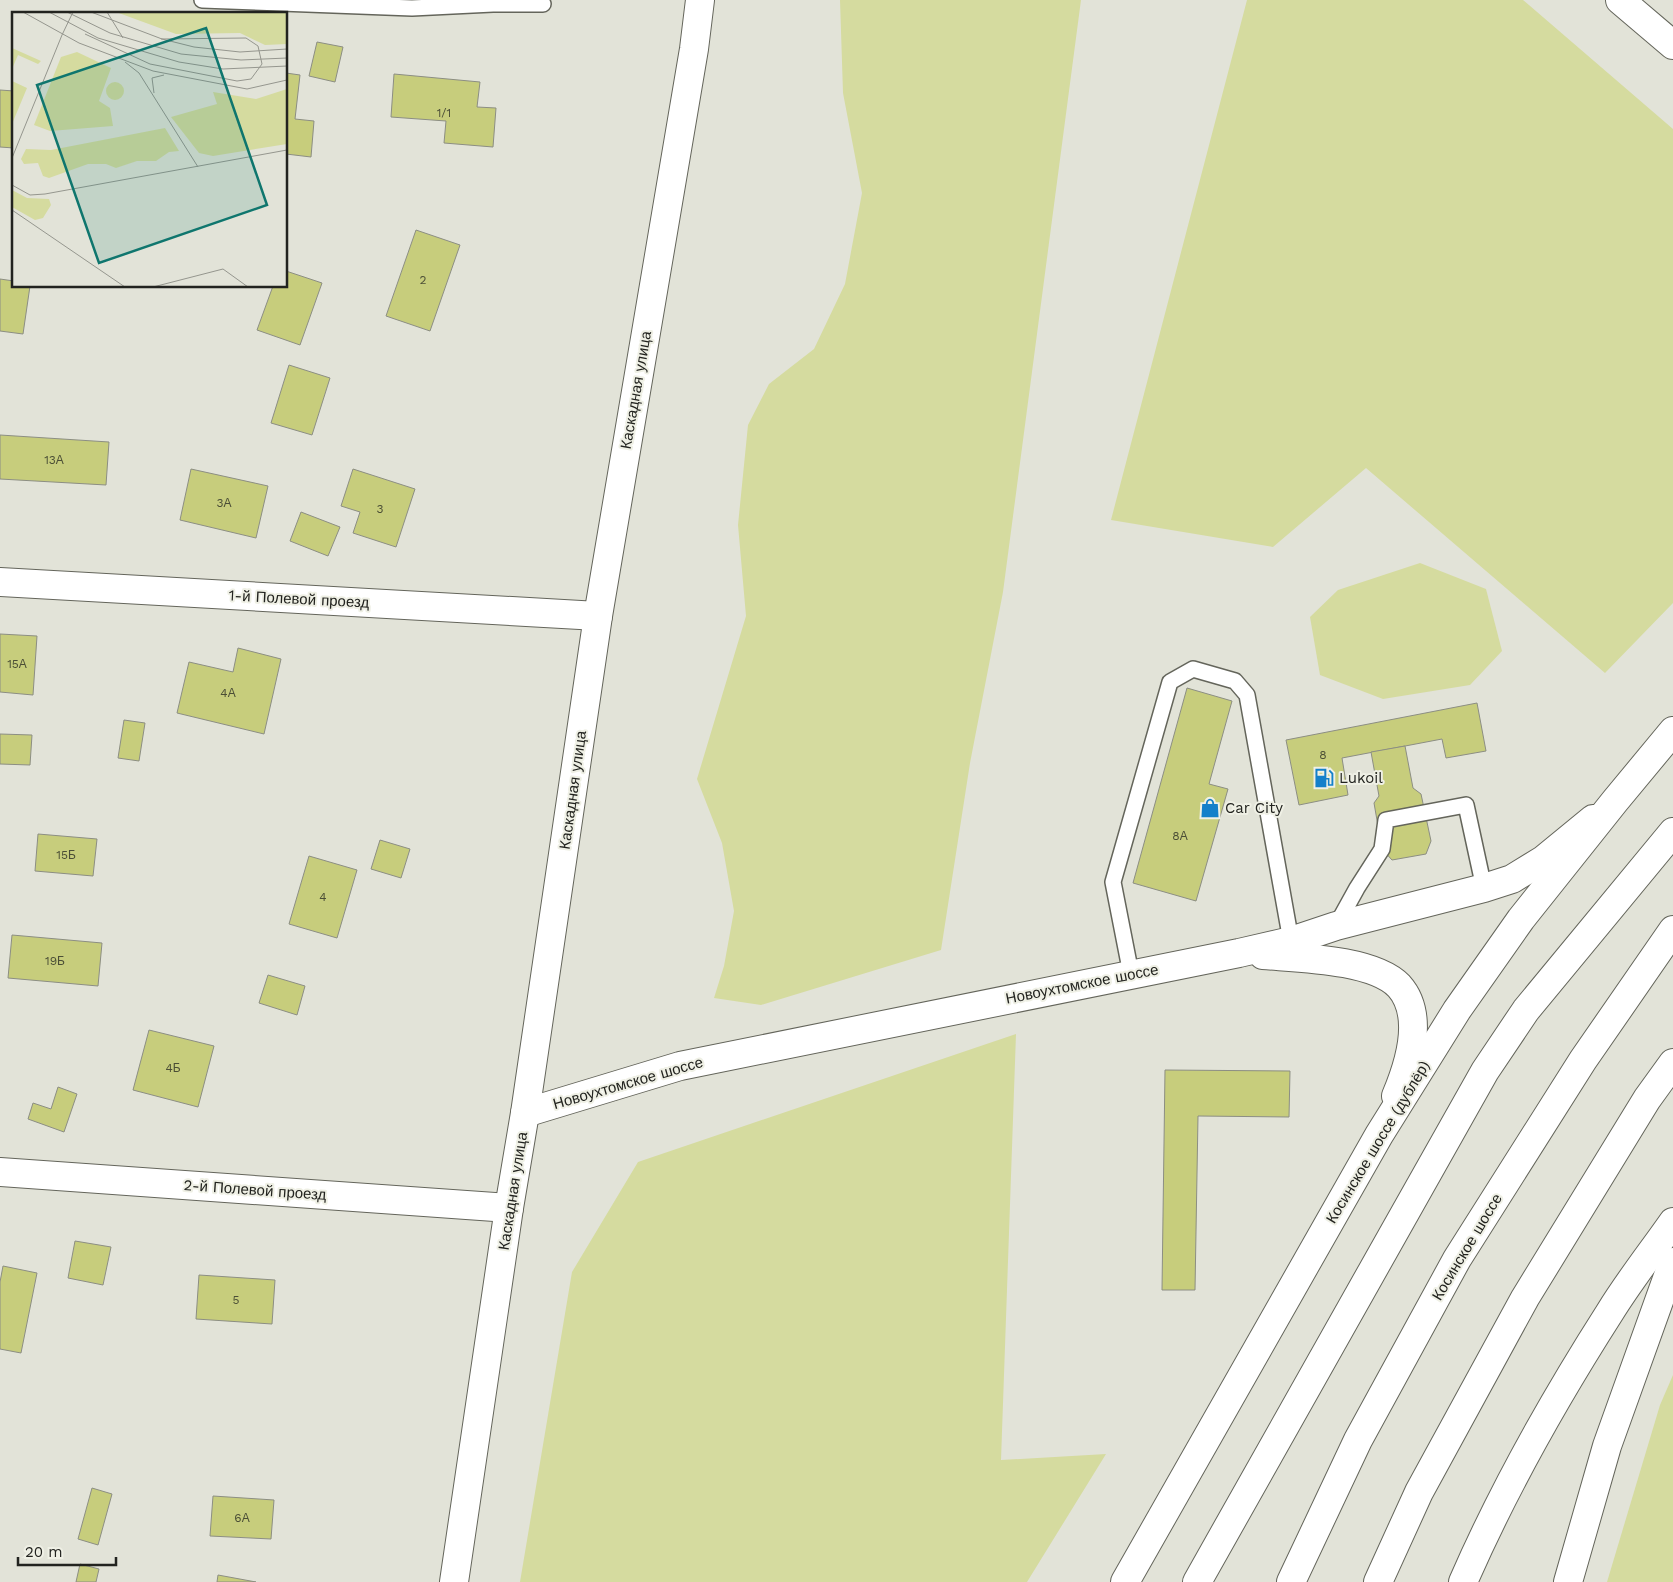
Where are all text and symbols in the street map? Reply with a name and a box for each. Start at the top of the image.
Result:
inset map [12,12,288,288]
house number: 1/1 [437,106,451,120]
house number: 2 [420,273,427,287]
street label: Каскадная улица [617,329,655,450]
house number: 13А [44,453,64,467]
house number: 3А [217,496,232,510]
house number: 3 [377,502,384,516]
street label: 1-й Полевой проезд [228,586,370,612]
house number: 15А [7,657,27,671]
house number: 4А [220,686,236,700]
street label: Каскадная улица [556,729,590,851]
house number: 8 [1319,748,1327,762]
fuel station icon: Lukoil [1313,767,1335,789]
place label: Lukoil [1339,769,1383,787]
shop icon: Car City [1199,797,1221,819]
place label: Car City [1225,799,1283,817]
house number: 8А [1172,829,1188,843]
house number: 15Б [56,848,76,862]
house number: 4 [319,890,327,904]
house number: 19Б [45,954,65,968]
street label: Новоухтомское шоссе [1004,960,1160,1008]
street label: Новоухтомское шоссе [551,1053,705,1113]
street label: Косинское шоссе (дублёр) [1322,1057,1434,1227]
house number: 4Б [165,1061,181,1075]
street label: Каскадная улица [495,1130,531,1252]
street label: 2-й Полевой проезд [183,1176,327,1204]
street label: Косинское шоссе [1428,1191,1506,1303]
house number: 5 [233,1293,240,1307]
house number: 6А [234,1511,250,1525]
scale bar [18,1534,115,1566]
text: 20 m [25,1543,63,1561]

